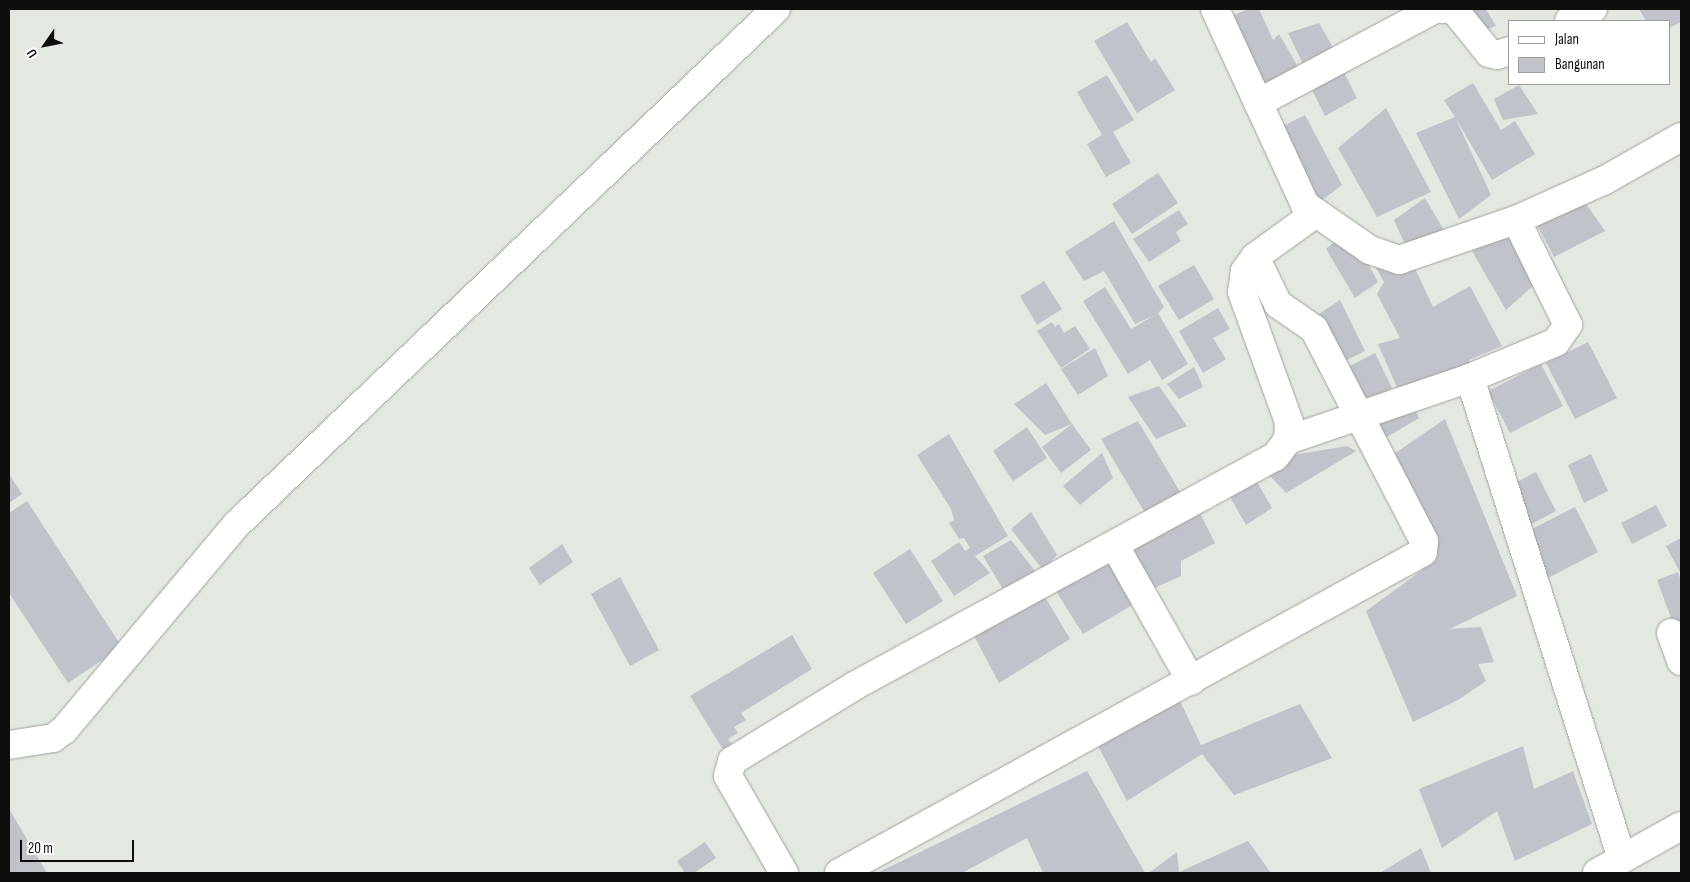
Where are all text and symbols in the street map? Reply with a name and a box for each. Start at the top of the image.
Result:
north arrow [20,20,70,70]
legend [1508,20,1670,85]
text: Jalan [1555,30,1579,49]
text: U [23,46,41,61]
text: Bangunan [1555,55,1605,74]
scale bar [22,830,136,862]
text: 20 m [28,839,53,858]

